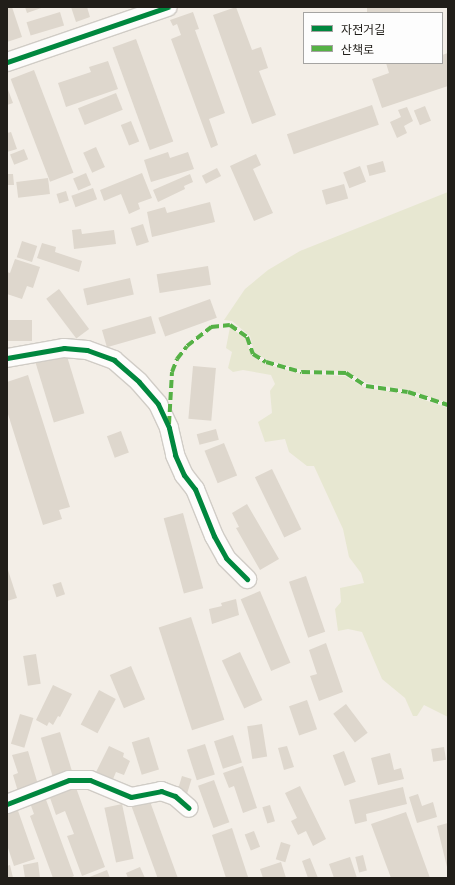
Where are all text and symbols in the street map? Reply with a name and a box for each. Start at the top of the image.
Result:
legend [303,12,443,64]
text: 자전거길 [341,23,385,37]
text: 산책로 [341,43,374,57]

